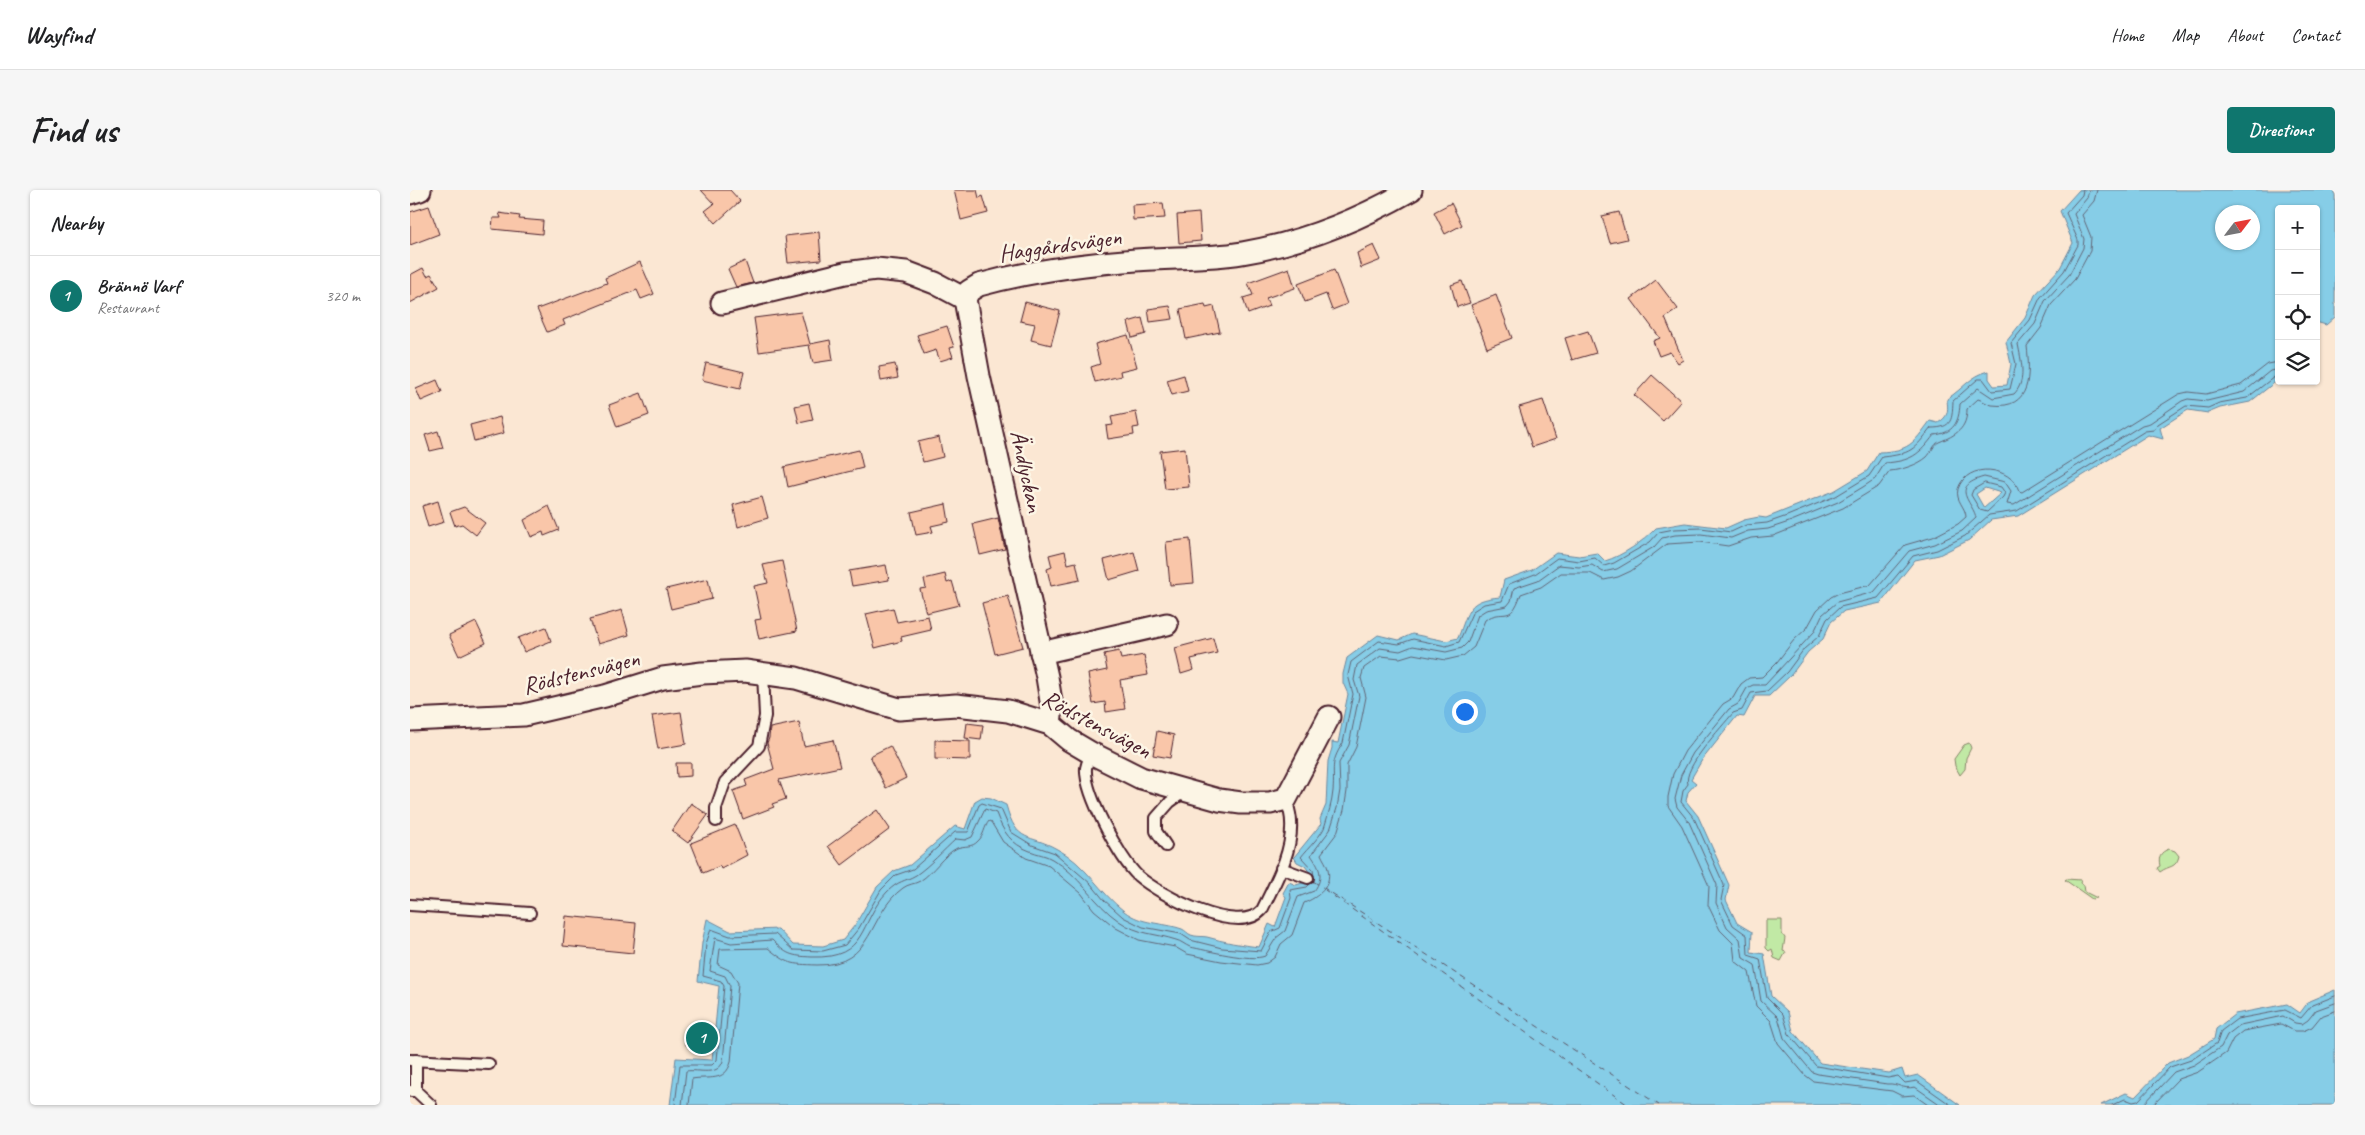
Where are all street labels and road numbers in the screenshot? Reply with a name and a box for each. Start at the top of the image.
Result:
street label: Haggårdsvägen [997,222,1123,268]
street label: Ändlyckan [1004,427,1051,516]
street label: Rödstensvägen [520,643,643,701]
street label: Rödstensvägen [1037,683,1157,765]

